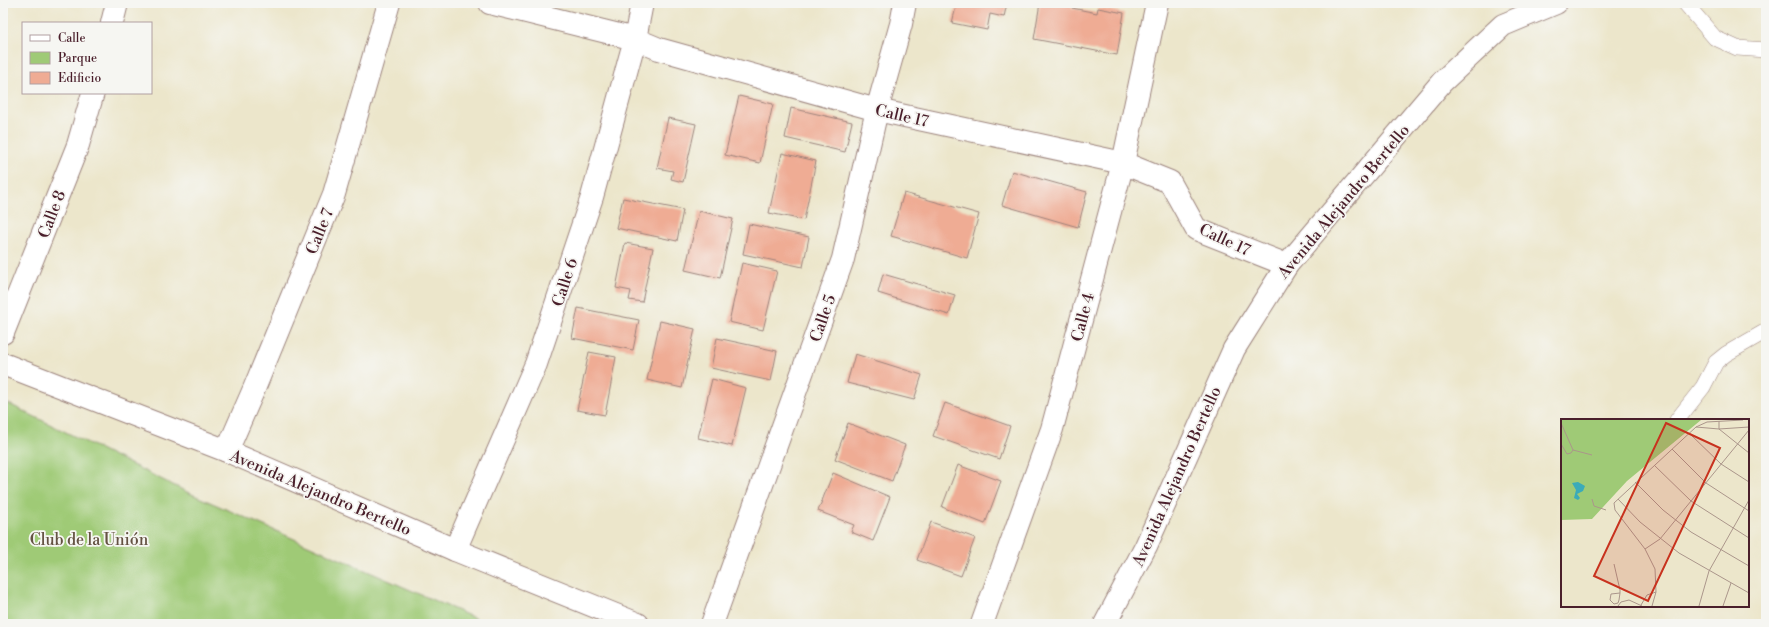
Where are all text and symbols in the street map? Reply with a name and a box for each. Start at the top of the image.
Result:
legend [22,22,152,94]
text: Calle [58,31,85,46]
text: Parque [58,51,97,66]
text: Edificio [58,71,101,86]
street label: Calle 17 [873,100,930,132]
street label: Avenida Alejandro Bertello [1273,121,1414,283]
street label: Calle 8 [34,187,70,241]
street label: Calle 7 [302,205,338,257]
street label: Calle 17 [1196,219,1253,260]
street label: Calle 6 [548,255,582,309]
street label: Calle 4 [1067,290,1099,344]
street label: Calle 5 [806,292,840,345]
street label: Avenida Alejandro Bertello [1128,383,1226,570]
inset map [1561,419,1749,607]
street label: Avenida Alejandro Bertello [226,445,414,540]
park label: Club de la Unión [30,530,149,550]

